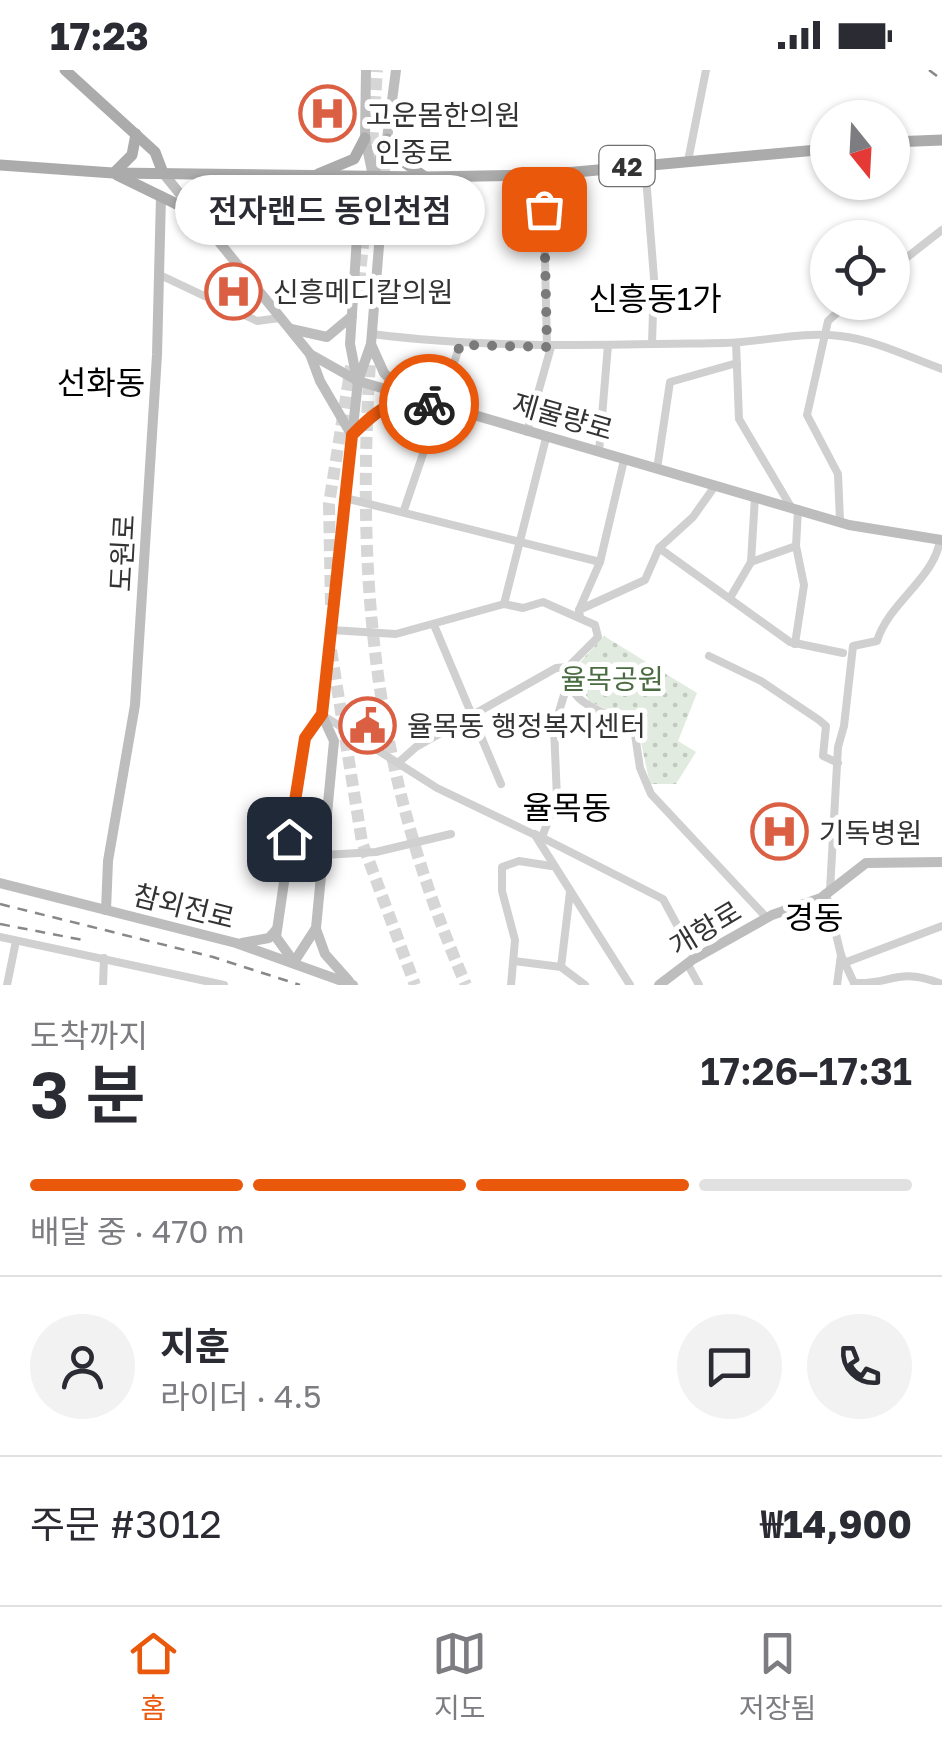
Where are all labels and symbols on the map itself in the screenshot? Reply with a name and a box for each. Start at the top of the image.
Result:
hospital icon: 고운몸한의원 [297,84,357,144]
place label: 고운몸한의원 [366,98,521,131]
north arrow [810,100,910,200]
street label: 인중로 [375,135,453,168]
road number: 42 [600,146,654,186]
pin [502,167,587,252]
callout: 전자랜드 동인천점 [174,174,484,244]
hospital icon: 신흥메디칼의원 [204,261,264,321]
place label: 신흥메디칼의원 [273,275,453,308]
district label: 신흥동1가 [588,279,722,317]
courier [379,354,479,454]
district label: 선화동 [57,363,145,401]
street label: 제물량로 [509,386,617,446]
street label: 도원로 [104,514,140,592]
park label: 율목공원 [560,662,664,695]
public building icon: 율목동 행정복지센터 [338,695,398,755]
place label: 율목동 행정복지센터 [407,709,646,742]
district label: 율목동 [523,788,611,826]
pin [247,797,332,882]
hospital icon: 기독병원 [750,802,810,862]
place label: 기독병원 [819,816,922,849]
street label: 참외전로 [130,878,238,934]
street label: 개항로 [663,894,747,962]
district label: 경동 [785,898,843,936]

